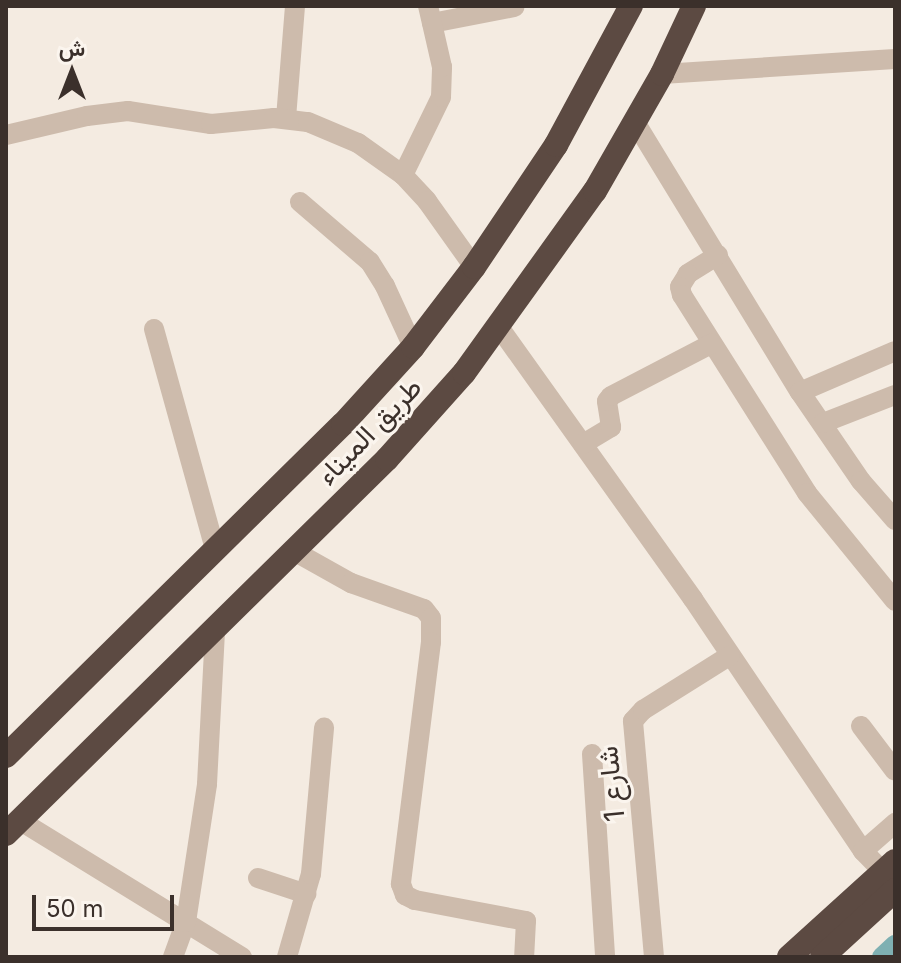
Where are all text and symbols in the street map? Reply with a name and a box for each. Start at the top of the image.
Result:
north arrow [32,32,112,112]
text: ش [59,35,85,61]
street label: طريق الميناء [310,370,428,492]
street label: شارع 1 [590,745,632,823]
scale bar [36,879,178,929]
text: 50 m [46,894,104,923]

